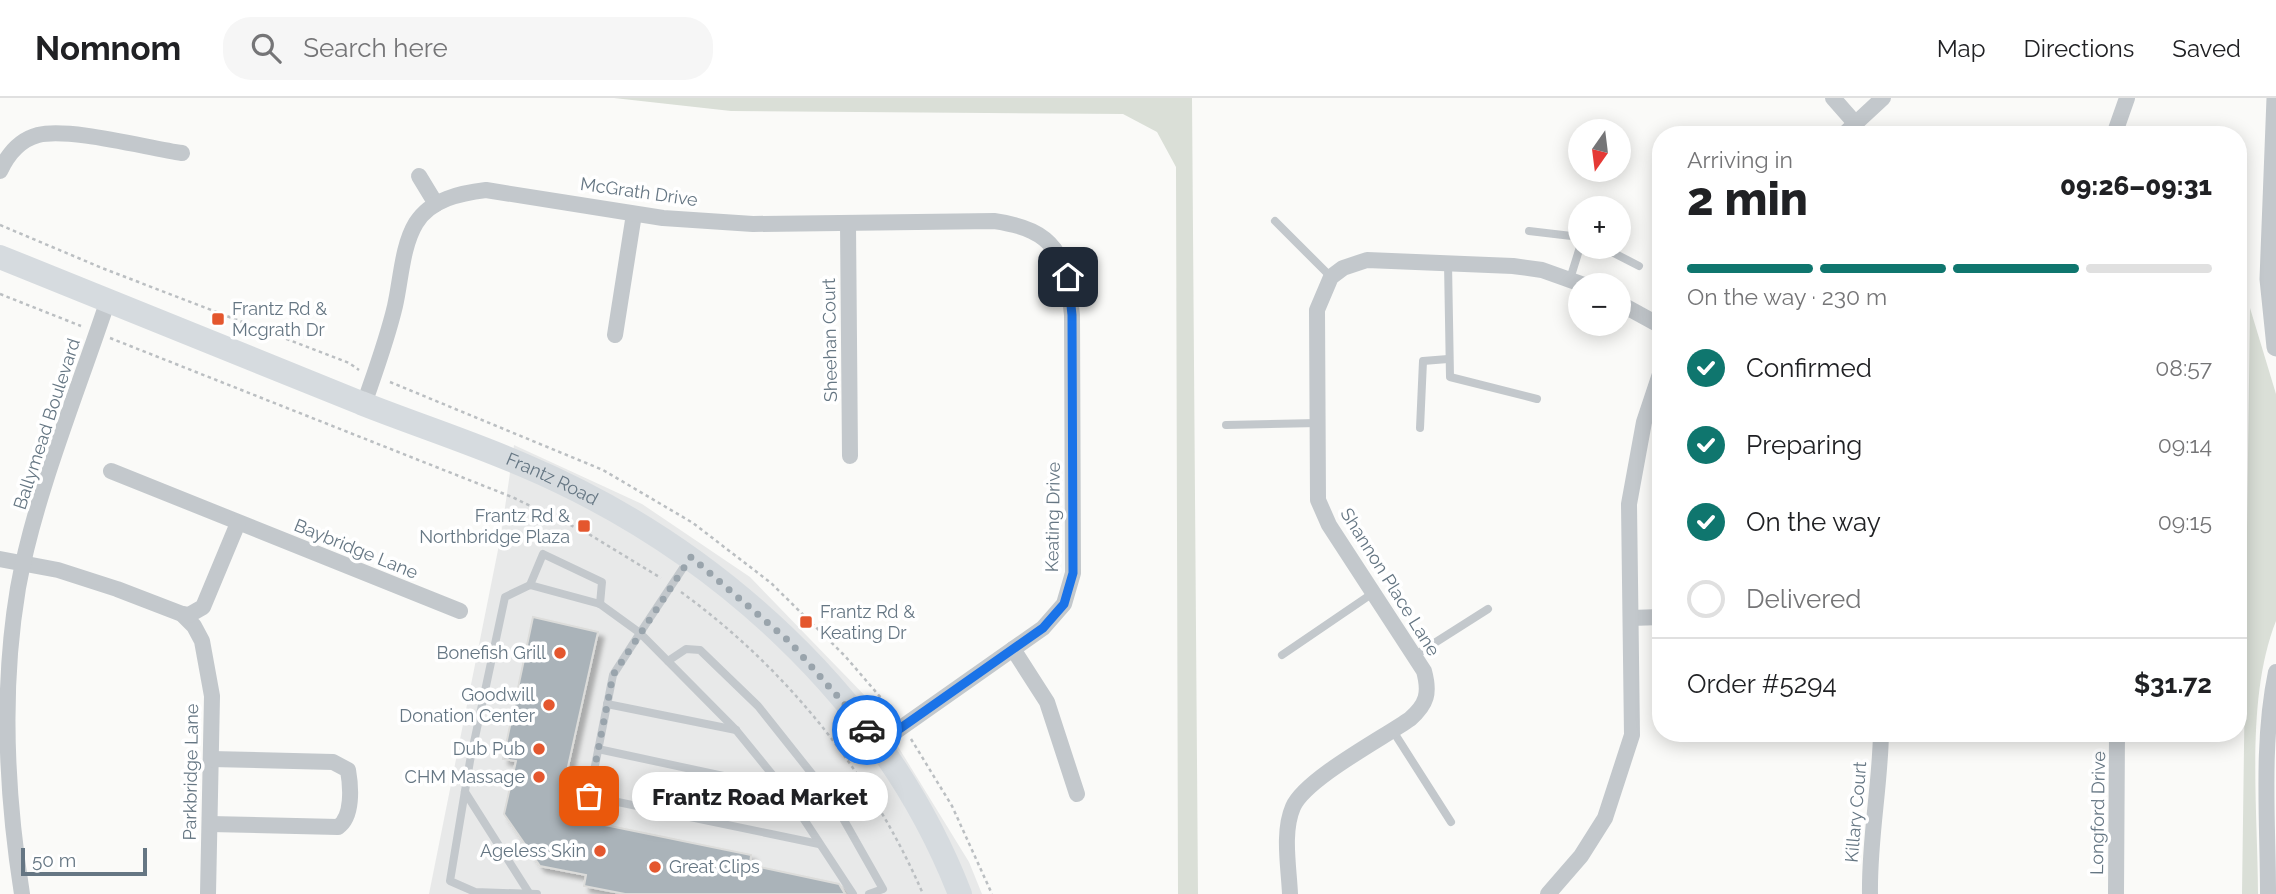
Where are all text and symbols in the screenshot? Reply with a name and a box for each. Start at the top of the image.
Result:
search box [223,17,713,80]
text: Nomnom [35,29,181,68]
icon: search [247,29,285,67]
text: Search here [303,33,448,63]
text: Map [1937,34,1986,63]
text: Directions [2024,34,2134,63]
text: Saved [2172,34,2241,63]
north arrow [1568,119,1631,182]
map controls [1568,119,1631,336]
text: Arriving in [1687,146,1793,173]
text: 09:26–09:31 [2060,171,2212,201]
text: 2 min [1687,172,1808,226]
street label: McGrath Drive [579,173,700,210]
button: + [1568,196,1631,259]
pin [1038,247,1098,307]
icon: home [1049,258,1087,296]
button: − [1568,273,1631,336]
street label: Sheehan Court [818,278,841,402]
text: On the way · 230 m [1687,283,1887,310]
place label: Frantz Rd & Mcgrath Dr [232,298,327,340]
marker: Frantz Rd & Mcgrath Dr [210,311,226,327]
street label: Ballymead Boulevard [9,336,84,512]
icon: check [1687,349,1725,387]
text: Confirmed [1746,353,1872,383]
text: 08:57 [2155,354,2212,381]
icon: check [1687,426,1725,464]
text: Preparing [1746,430,1862,460]
text: 09:14 [2158,431,2212,458]
street label: Frantz Road [503,448,602,509]
street label: Keating Drive [1041,461,1064,572]
icon: check [1687,503,1725,541]
street label: Shannon Place Lane [1336,504,1445,660]
place label: Frantz Rd & Northbridge Plaza [419,505,570,547]
text: On the way [1746,507,1881,537]
text: 09:15 [2158,508,2212,535]
street label: Baybridge Lane [291,514,421,583]
marker: Frantz Rd & Northbridge Plaza [576,518,592,534]
text: Delivered [1746,584,1861,614]
place label: Frantz Rd & Keating Dr [820,601,915,643]
marker: Frantz Rd & Keating Dr [798,614,814,630]
place label: Bonefish Grill [437,642,546,663]
marker: Bonefish Grill [552,645,568,661]
text: Order #5294 [1687,669,1837,699]
text: $31.72 [2134,669,2212,699]
place label: Goodwill Donation Center [399,684,536,726]
courier [832,695,902,765]
marker: Goodwill Donation Center [541,697,557,713]
street label: Parkbridge Lane [179,703,202,841]
icon: car [848,711,886,749]
place label: Dub Pub [453,738,525,759]
marker: Dub Pub [531,741,547,757]
street label: Longford Drive [2086,750,2109,875]
street label: Killary Court [1841,761,1870,863]
place label: CHM Massage [405,766,525,787]
pin [559,766,619,826]
marker: CHM Massage [531,769,547,785]
callout: Frantz Road Market [631,772,886,820]
icon: bag [570,777,608,815]
text: Frantz Road Market [652,783,868,810]
place label: Ageless Skin [480,840,586,861]
marker: Ageless Skin [592,843,608,859]
scale bar [21,845,147,877]
text: 50 m [32,849,76,871]
place label: Great Clips [669,856,760,877]
marker: Great Clips [647,859,663,875]

